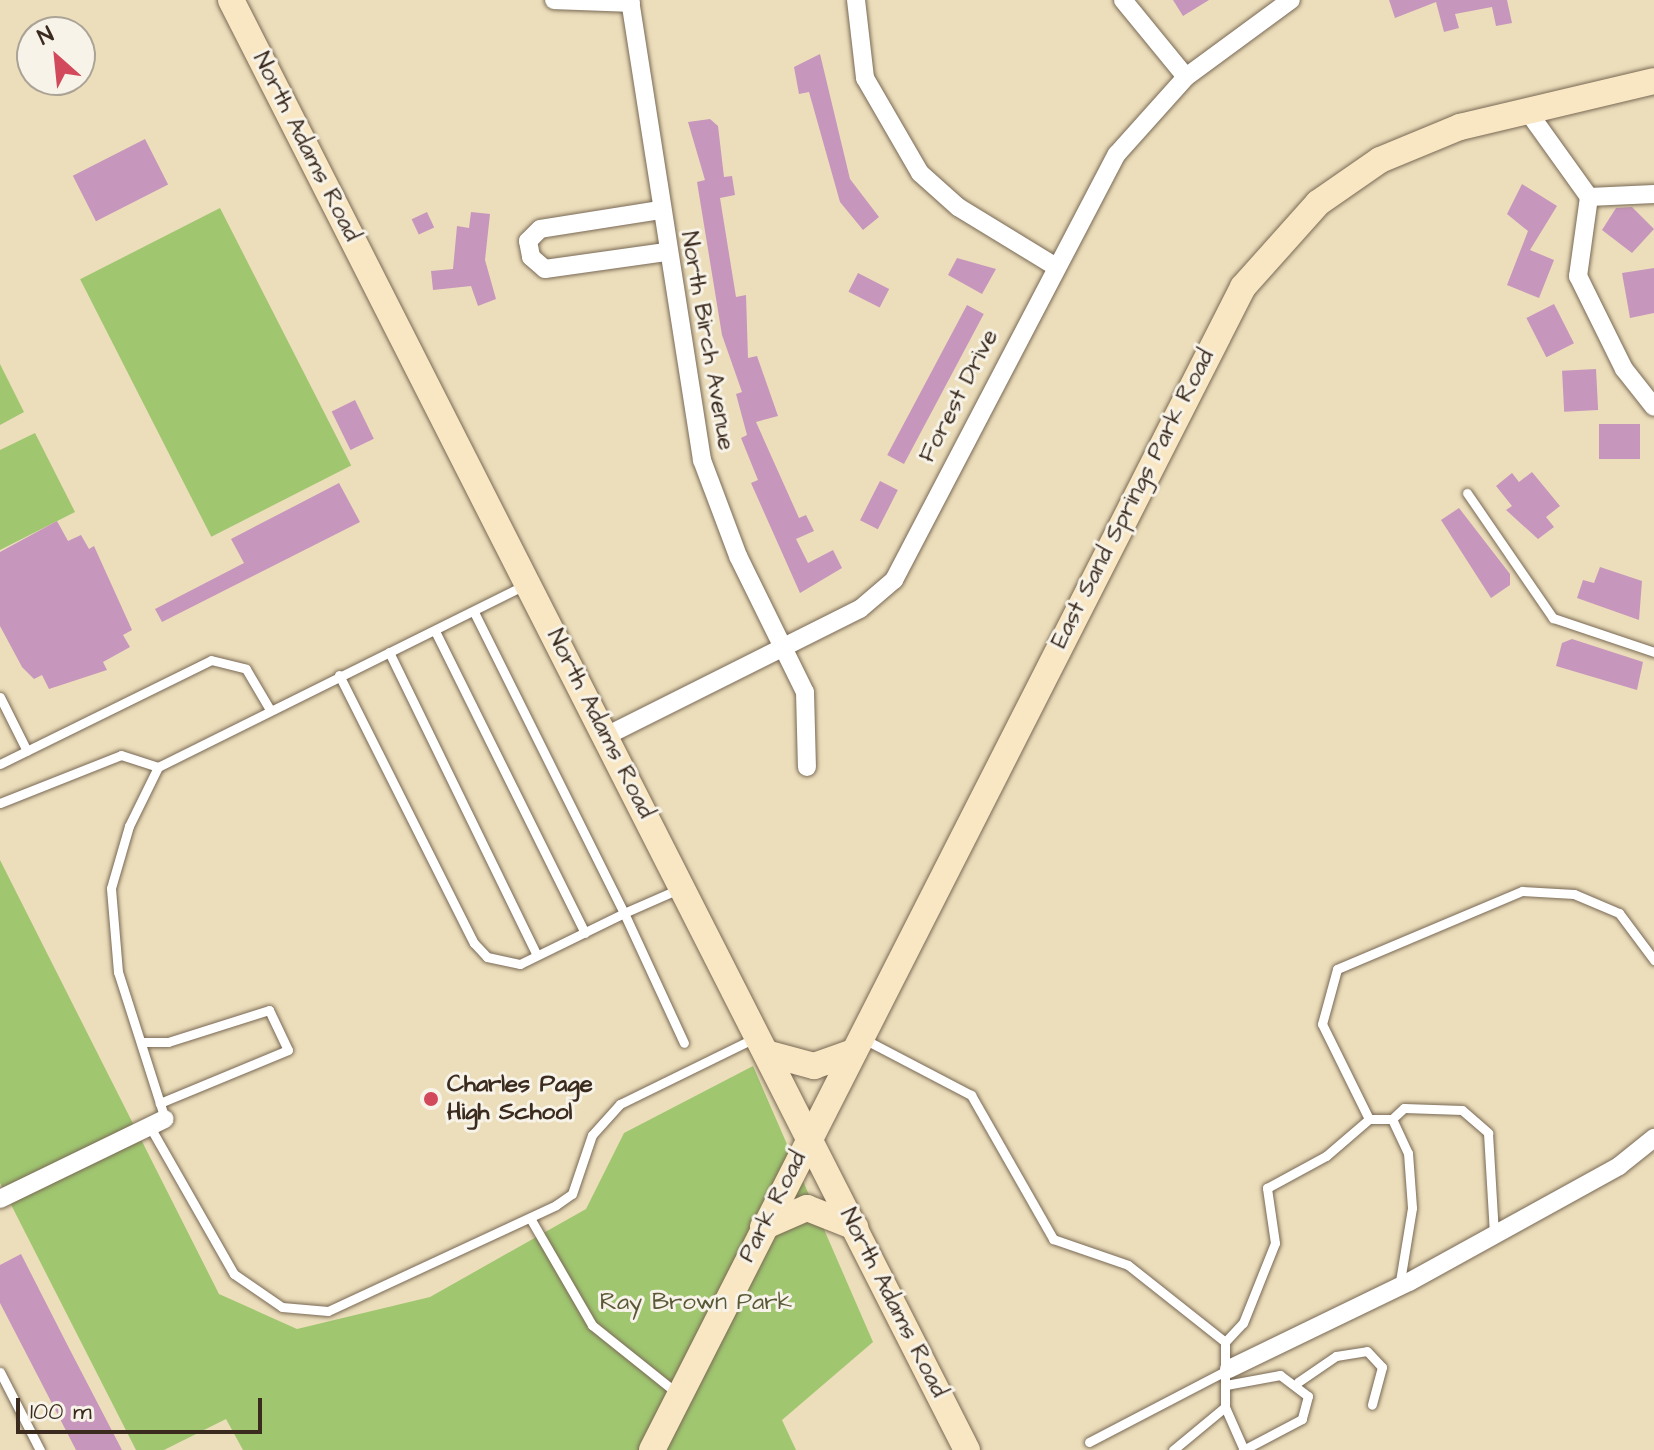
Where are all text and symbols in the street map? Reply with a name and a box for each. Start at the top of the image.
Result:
north arrow [16,16,96,96]
text: N [33,19,59,53]
street label: North Adams Road [246,48,366,246]
street label: North Birch Avenue [674,229,740,453]
street label: Forest Drive [913,325,1005,467]
street label: East Sand Springs Park Road [1045,345,1221,653]
street label: North Adams Road [540,625,660,823]
place label: Charles Page High School [447,1071,593,1127]
marker: Charles Page High School [422,1090,440,1108]
street label: Park Road [733,1147,813,1267]
street label: North Adams Road [833,1204,953,1402]
park label: Ray Brown Park [600,1289,792,1317]
scale bar [20,1382,266,1432]
text: 100 m [30,1395,92,1429]

